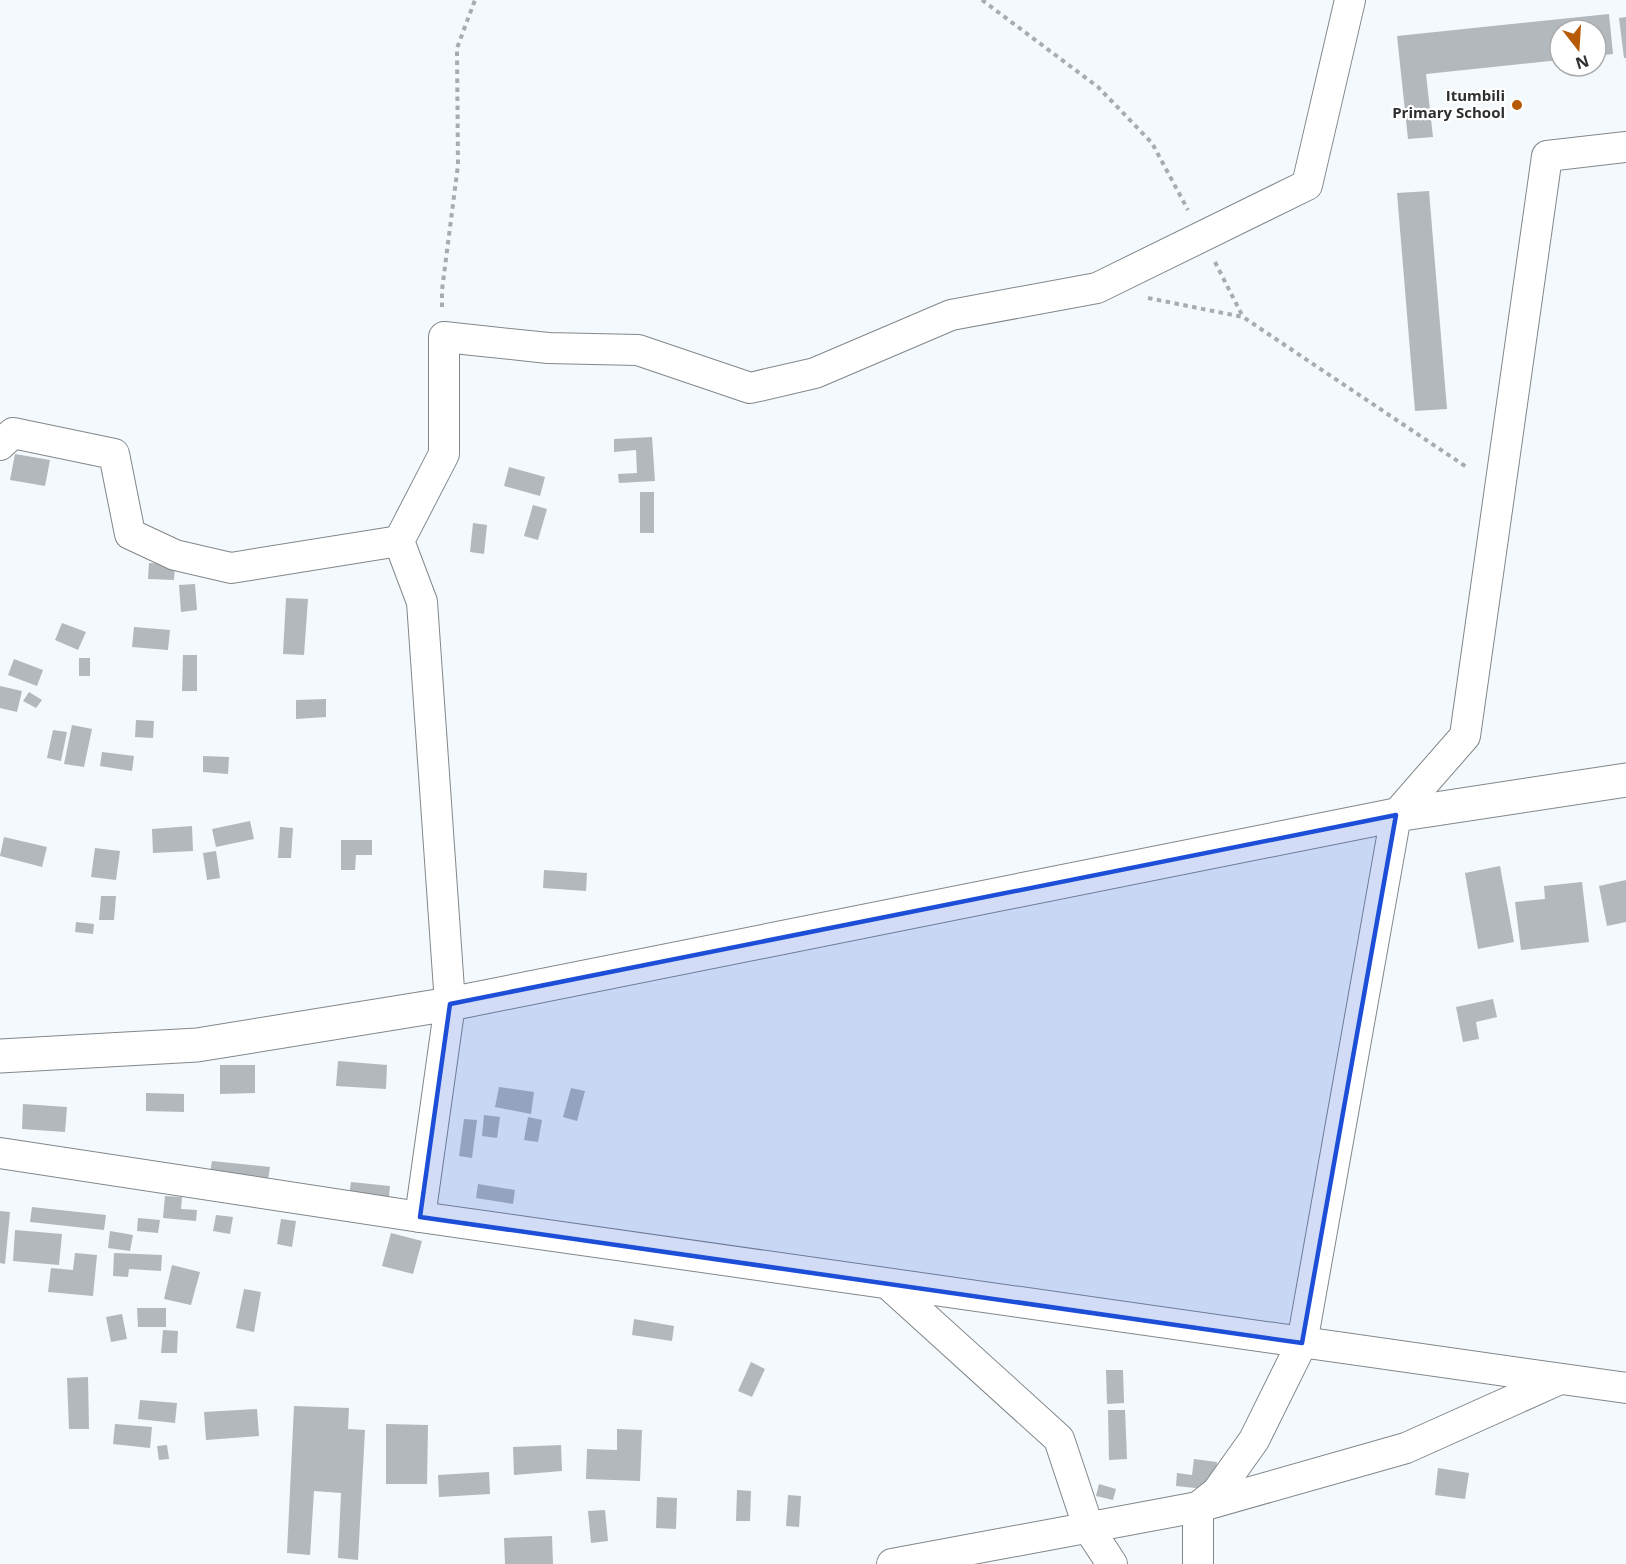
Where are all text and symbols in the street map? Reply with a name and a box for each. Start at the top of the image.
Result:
north arrow [1548,18,1608,78]
text: N [1573,50,1592,75]
place label: Itumbili Primary School [1392,85,1505,122]
marker: Itumbili Primary School [1510,98,1524,112]

